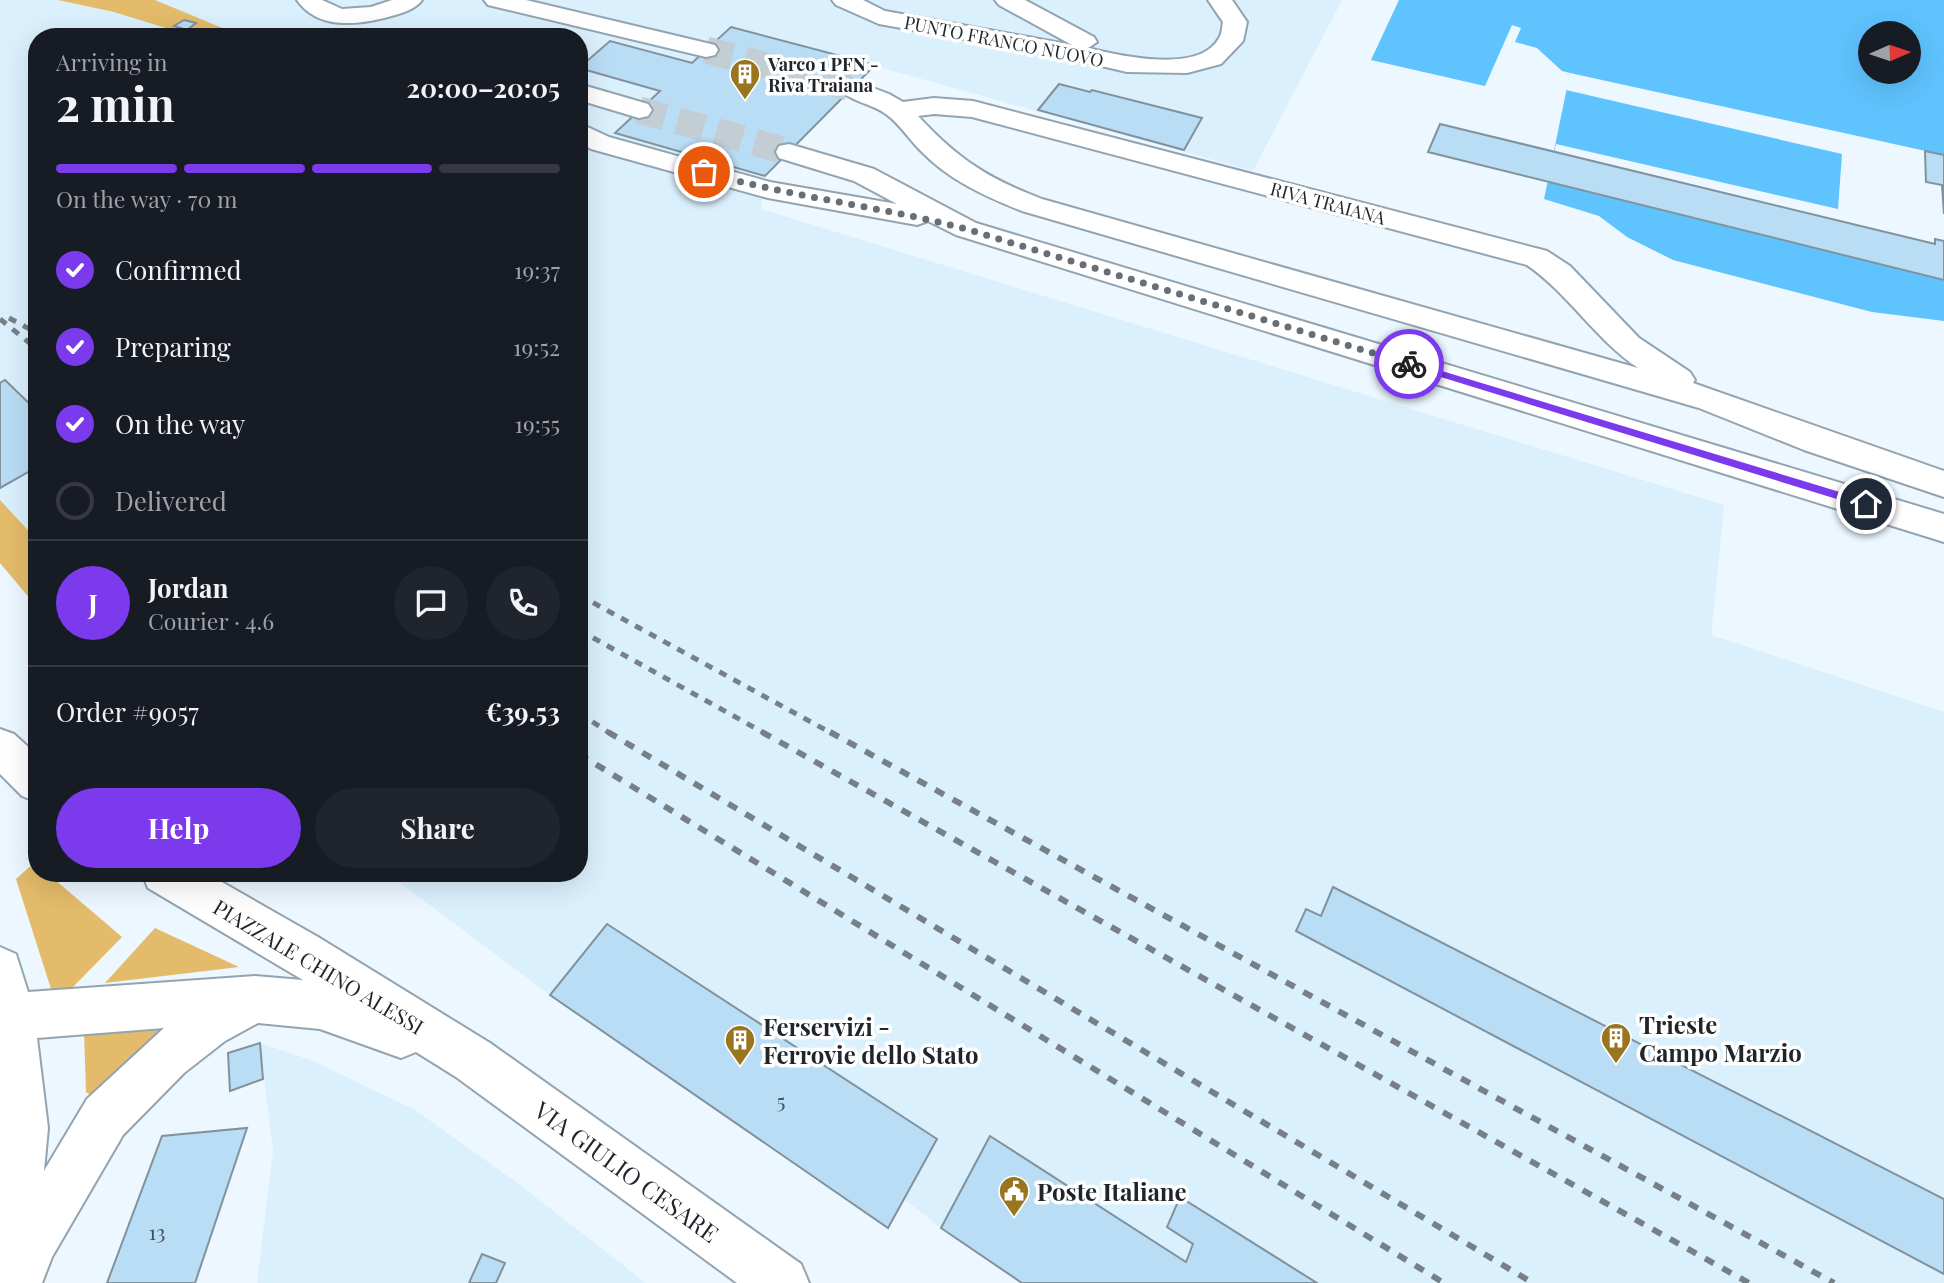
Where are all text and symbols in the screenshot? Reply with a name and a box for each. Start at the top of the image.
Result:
street label: PUNTO FRANCO NUOVO [902,10,1106,72]
north arrow [1858,21,1922,84]
map controls [1858,21,1921,84]
text: Arriving in [56,46,168,77]
place label: Varco 1 PFN - Riva Traiana [767,52,879,97]
building icon: Varco 1 PFN - Riva Traiana [728,57,762,101]
text: 20:00–20:05 [407,70,560,105]
text: 2 min [56,72,175,134]
pin [674,142,734,202]
icon: bag [685,153,723,191]
street label: RIVA TRAIANA [1268,176,1389,230]
text: On the way · 70 m [56,183,237,214]
icon: check [56,251,94,289]
text: Confirmed [115,252,242,287]
text: 19:37 [514,254,560,285]
icon: check [56,328,94,366]
text: Preparing [115,329,231,364]
courier [1374,329,1444,399]
text: 19:52 [513,331,560,362]
icon: bike [1390,345,1428,383]
icon: check [56,405,94,443]
text: On the way [115,406,245,441]
text: 19:55 [515,408,560,439]
pin [1836,474,1896,534]
text: Delivered [115,483,227,518]
icon: home [1847,485,1885,523]
button: chat [394,566,468,640]
button: phone [486,566,560,640]
text: Jordan [148,570,228,605]
text: J [88,586,98,621]
text: Courier · 4.6 [148,605,274,636]
text: Order #9057 [56,694,199,729]
text: €39.53 [485,694,560,729]
button: Help [56,788,301,868]
button: Share [315,788,560,868]
street label: PIAZZALE CHINO ALESSI [209,892,429,1040]
place label: Trieste Campo Marzio [1639,1008,1802,1068]
place label: Ferservizi - Ferrovie dello Stato [763,1010,979,1070]
building icon: Trieste Campo Marzio [1599,1021,1633,1065]
building icon: Ferservizi - Ferrovie dello Stato [723,1023,757,1067]
house number: 5 [777,1086,785,1114]
street label: VIA GIULIO CESARE [528,1093,726,1249]
public building icon: Poste Italiane [997,1174,1031,1218]
place label: Poste Italiane [1037,1175,1187,1207]
house number: 13 [149,1217,165,1245]

